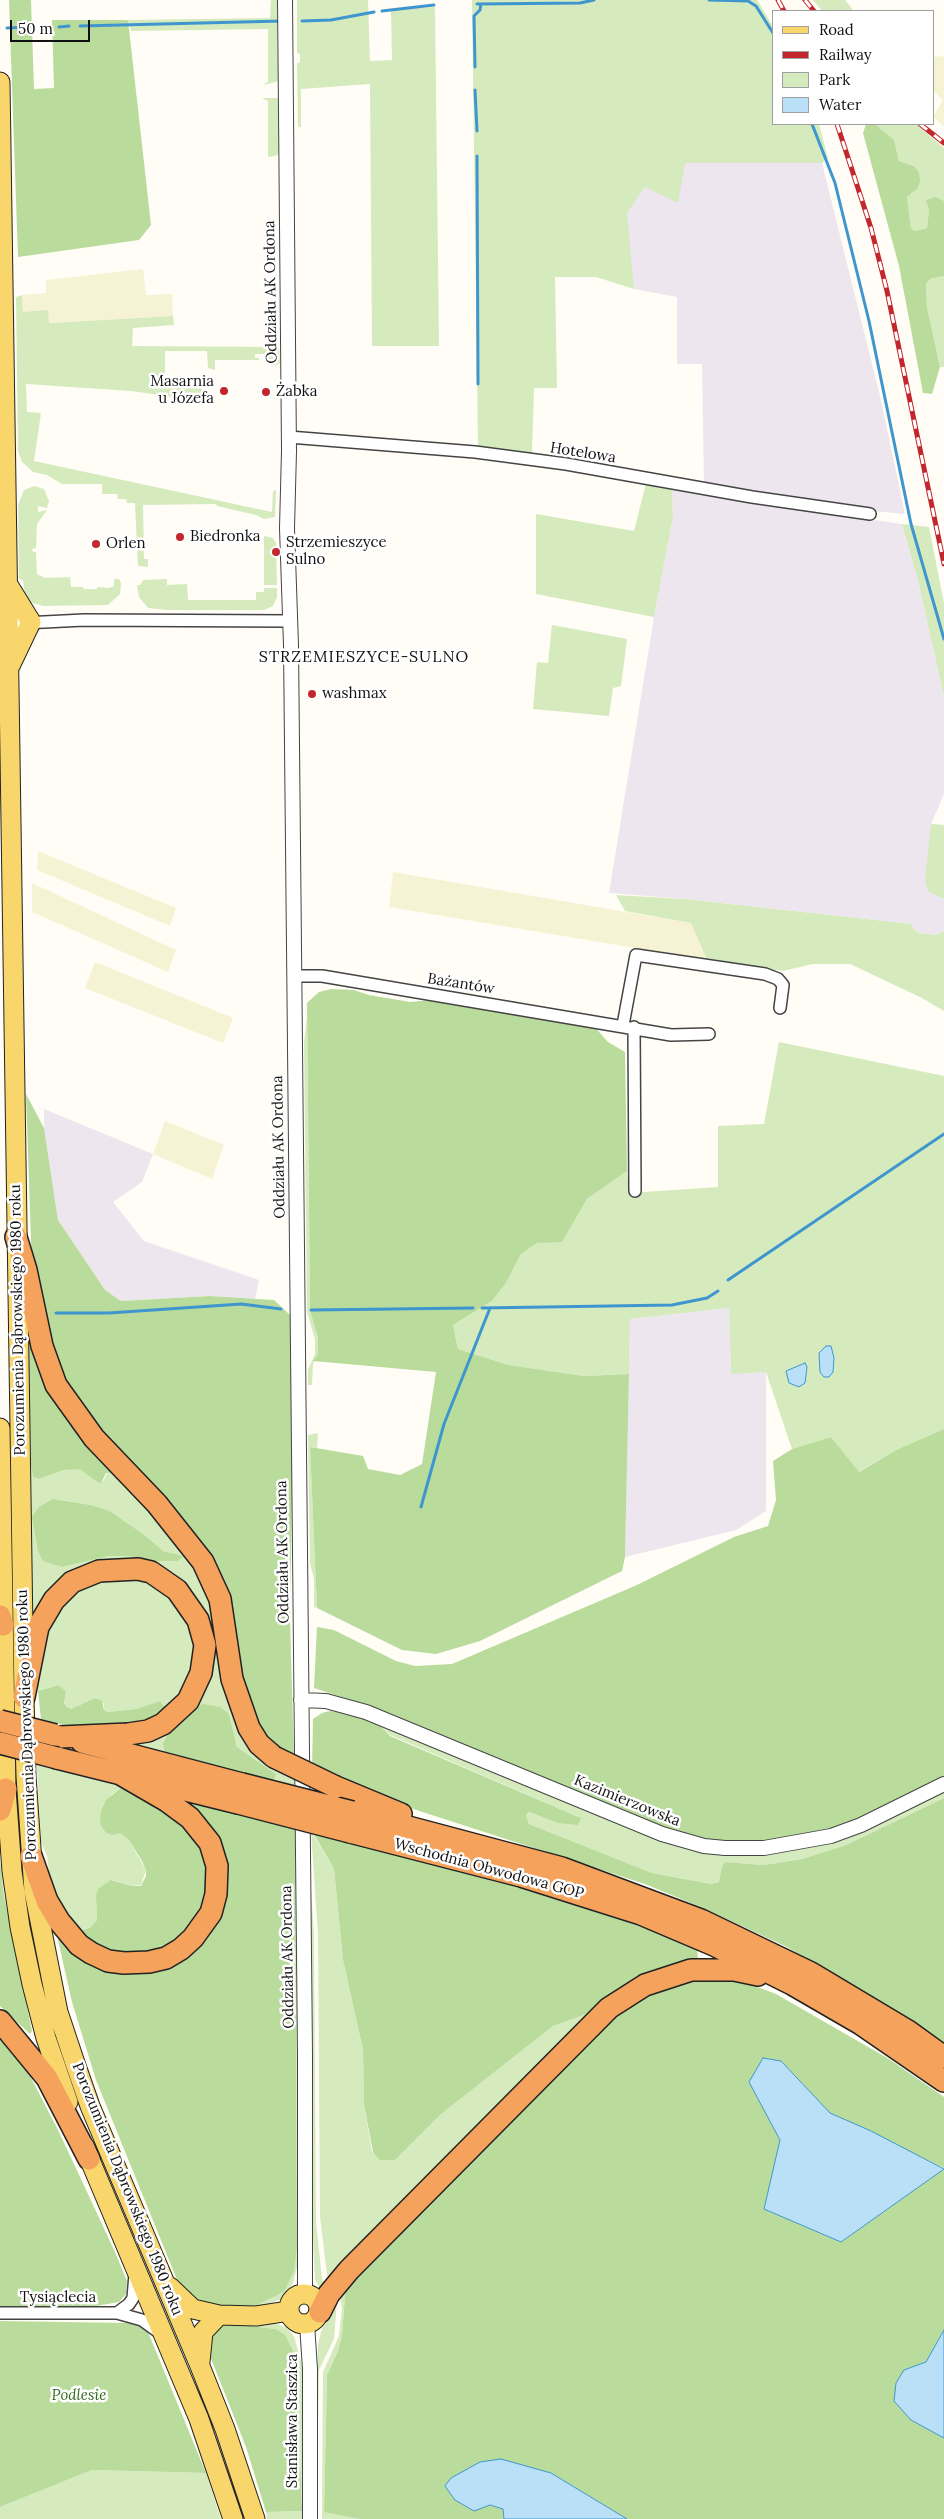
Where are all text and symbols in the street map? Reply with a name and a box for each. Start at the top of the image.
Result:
scale bar [12,10,92,42]
legend [772,10,934,125]
text: 50 m [18,19,53,38]
text: Road [819,20,854,39]
text: Railway [819,45,872,64]
text: Park [819,70,850,89]
text: Water [819,95,861,114]
street label: Oddziału AK Ordona [261,220,281,364]
place label: Masarnia u Józefa [150,373,214,408]
place label: Żabka [276,383,317,401]
marker: Masarnia u Józefa [218,385,230,397]
marker: Żabka [260,386,272,398]
street label: Hotelowa [549,439,617,467]
place label: Biedronka [190,528,261,546]
marker: Biedronka [174,531,186,543]
place label: Strzemieszyce Sulno [286,534,387,569]
place label: Orlen [106,535,146,553]
marker: Orlen [90,538,102,550]
marker: Strzemieszyce Sulno [270,546,282,558]
district label: STRZEMIESZYCE-SULNO [256,647,472,667]
place label: washmax [322,685,387,703]
marker: washmax [306,688,318,700]
street label: Bażantów [426,970,496,998]
street label: Oddziału AK Ordona [269,1075,289,1219]
street label: Porozumienia Dąbrowskiego 1980 roku [7,1184,29,1456]
street label: Oddziału AK Ordona [273,1480,293,1624]
street label: Porozumienia Dąbrowskiego 1980 roku [13,1589,41,1861]
street label: Kazimierzowska [571,1771,683,1831]
street label: Wschodnia Obwodowa GOP [392,1835,586,1903]
street label: Oddziału AK Ordona [278,1885,298,2029]
street label: Porozumienia Dąbrowskiego 1980 roku [68,2060,186,2318]
street label: Tysiąclecia [20,2289,96,2307]
street label: Stanisława Staszica [284,2354,302,2488]
park label: Podlesie [52,2387,106,2405]

